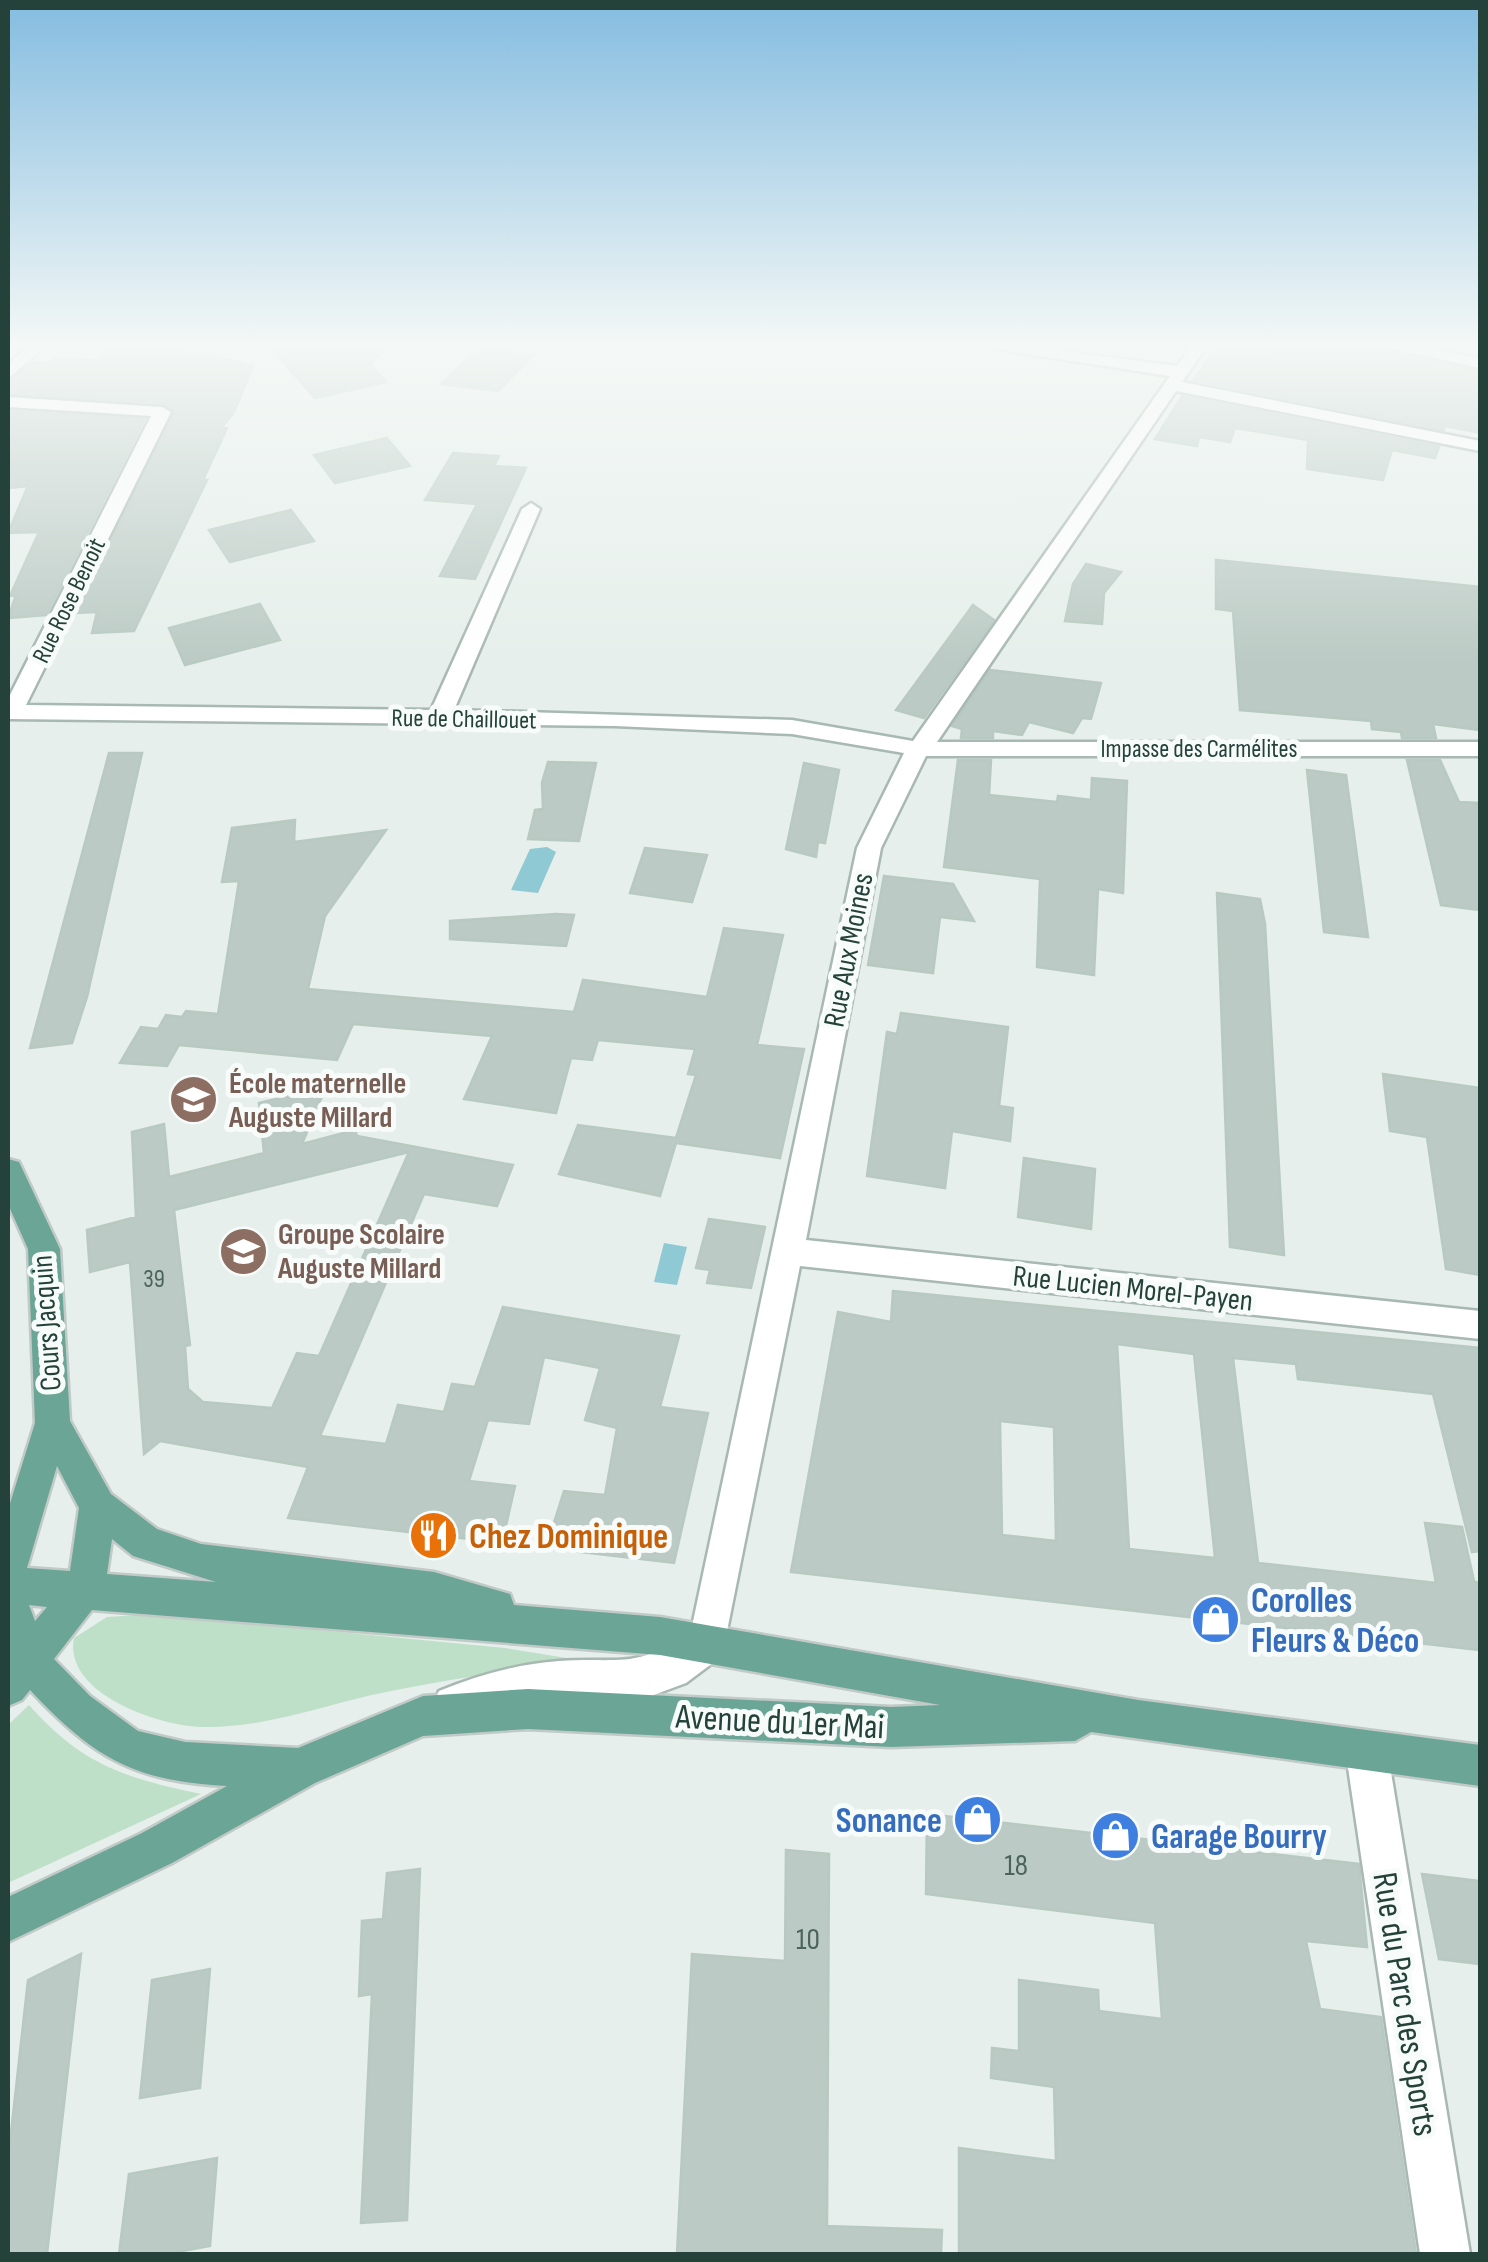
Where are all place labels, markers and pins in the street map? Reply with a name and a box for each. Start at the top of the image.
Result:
place label: École maternelle Auguste Millard [228,1066,406,1136]
school or university icon: École maternelle Auguste Millard [168,1074,220,1126]
place label: Groupe Scolaire Auguste Millard [277,1217,445,1287]
school or university icon: Groupe Scolaire Auguste Millard [217,1225,269,1277]
restaurant icon: Chez Dominique [408,1510,460,1562]
place label: Chez Dominique [469,1516,668,1559]
place label: Corolles Fleurs & Déco [1251,1580,1419,1663]
shop icon: Corolles Fleurs & Déco [1190,1594,1242,1646]
shop icon: Sonance [951,1794,1003,1846]
place label: Sonance [836,1800,942,1843]
shop icon: Garage Bourry [1090,1810,1142,1862]
place label: Garage Bourry [1151,1816,1327,1859]

